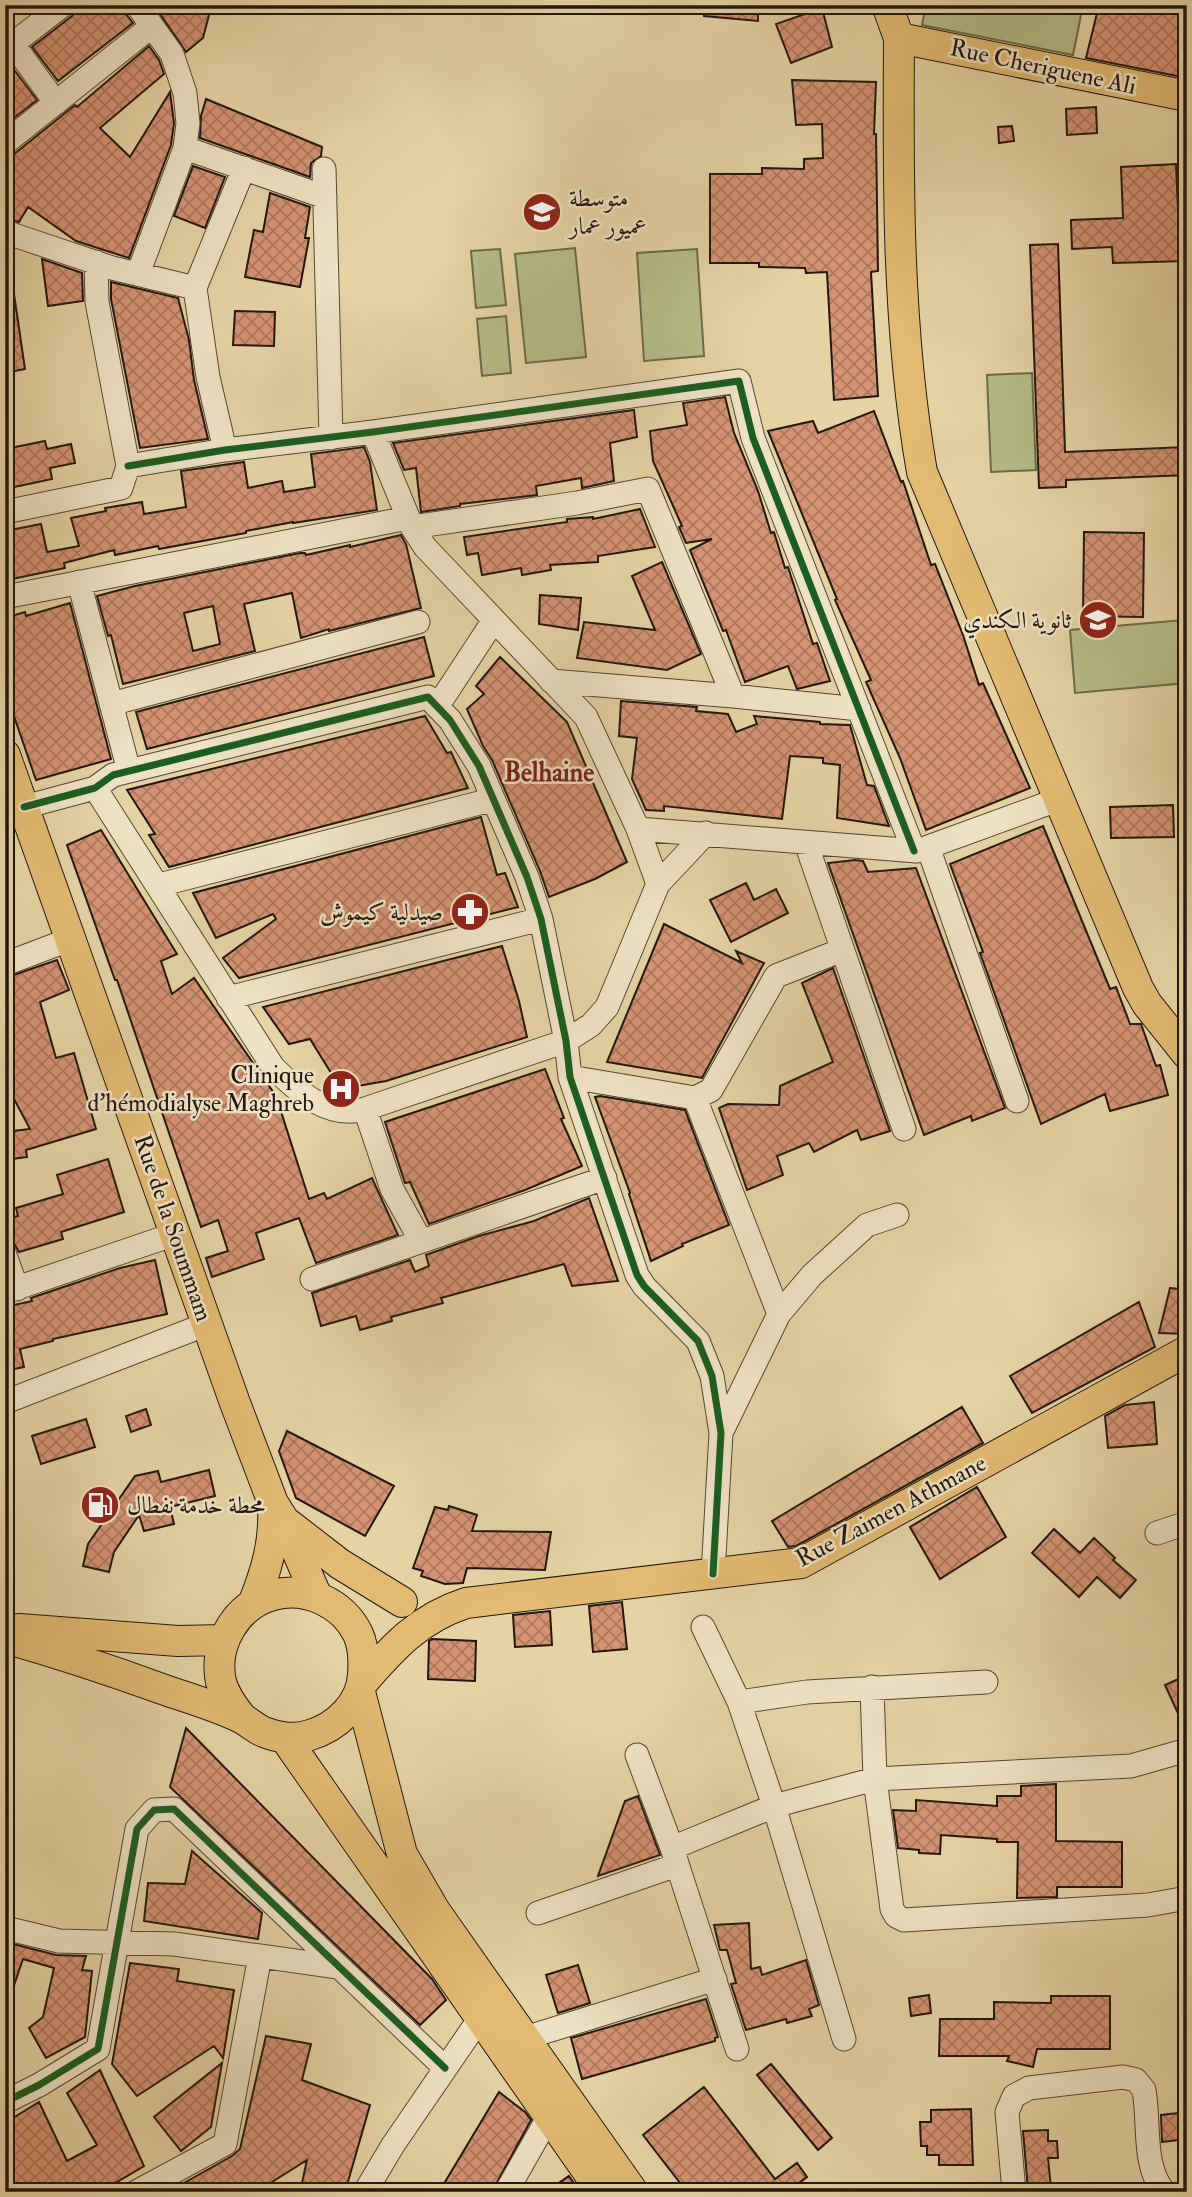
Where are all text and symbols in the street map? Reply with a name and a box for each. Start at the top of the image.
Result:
street label: Rue Cheriguene Ali [947,32,1139,102]
place label: متوسطة عميور عمار [567,183,647,242]
school or university icon: متوسطة عميور عمار [521,191,563,233]
school or university icon: ثانوية الكندي [1077,599,1119,641]
place label: ثانوية الكندي [963,605,1071,639]
district label: Belhaine [504,757,594,789]
pharmacy icon: صيدلية كيموش [449,891,491,933]
place label: صيدلية كيموش [320,897,443,928]
place label: Clinique d'hémodialyse Maghreb [87,1060,314,1119]
hospital icon: Clinique d'hémodialyse Maghreb [320,1068,362,1110]
street label: Rue de la Soummam [127,1131,220,1326]
street label: Rue Zaimen Athmane [790,1448,992,1574]
fuel station icon: محطة خدمة نفطال [79,1484,121,1526]
place label: محطة خدمة نفطال [127,1490,266,1521]

